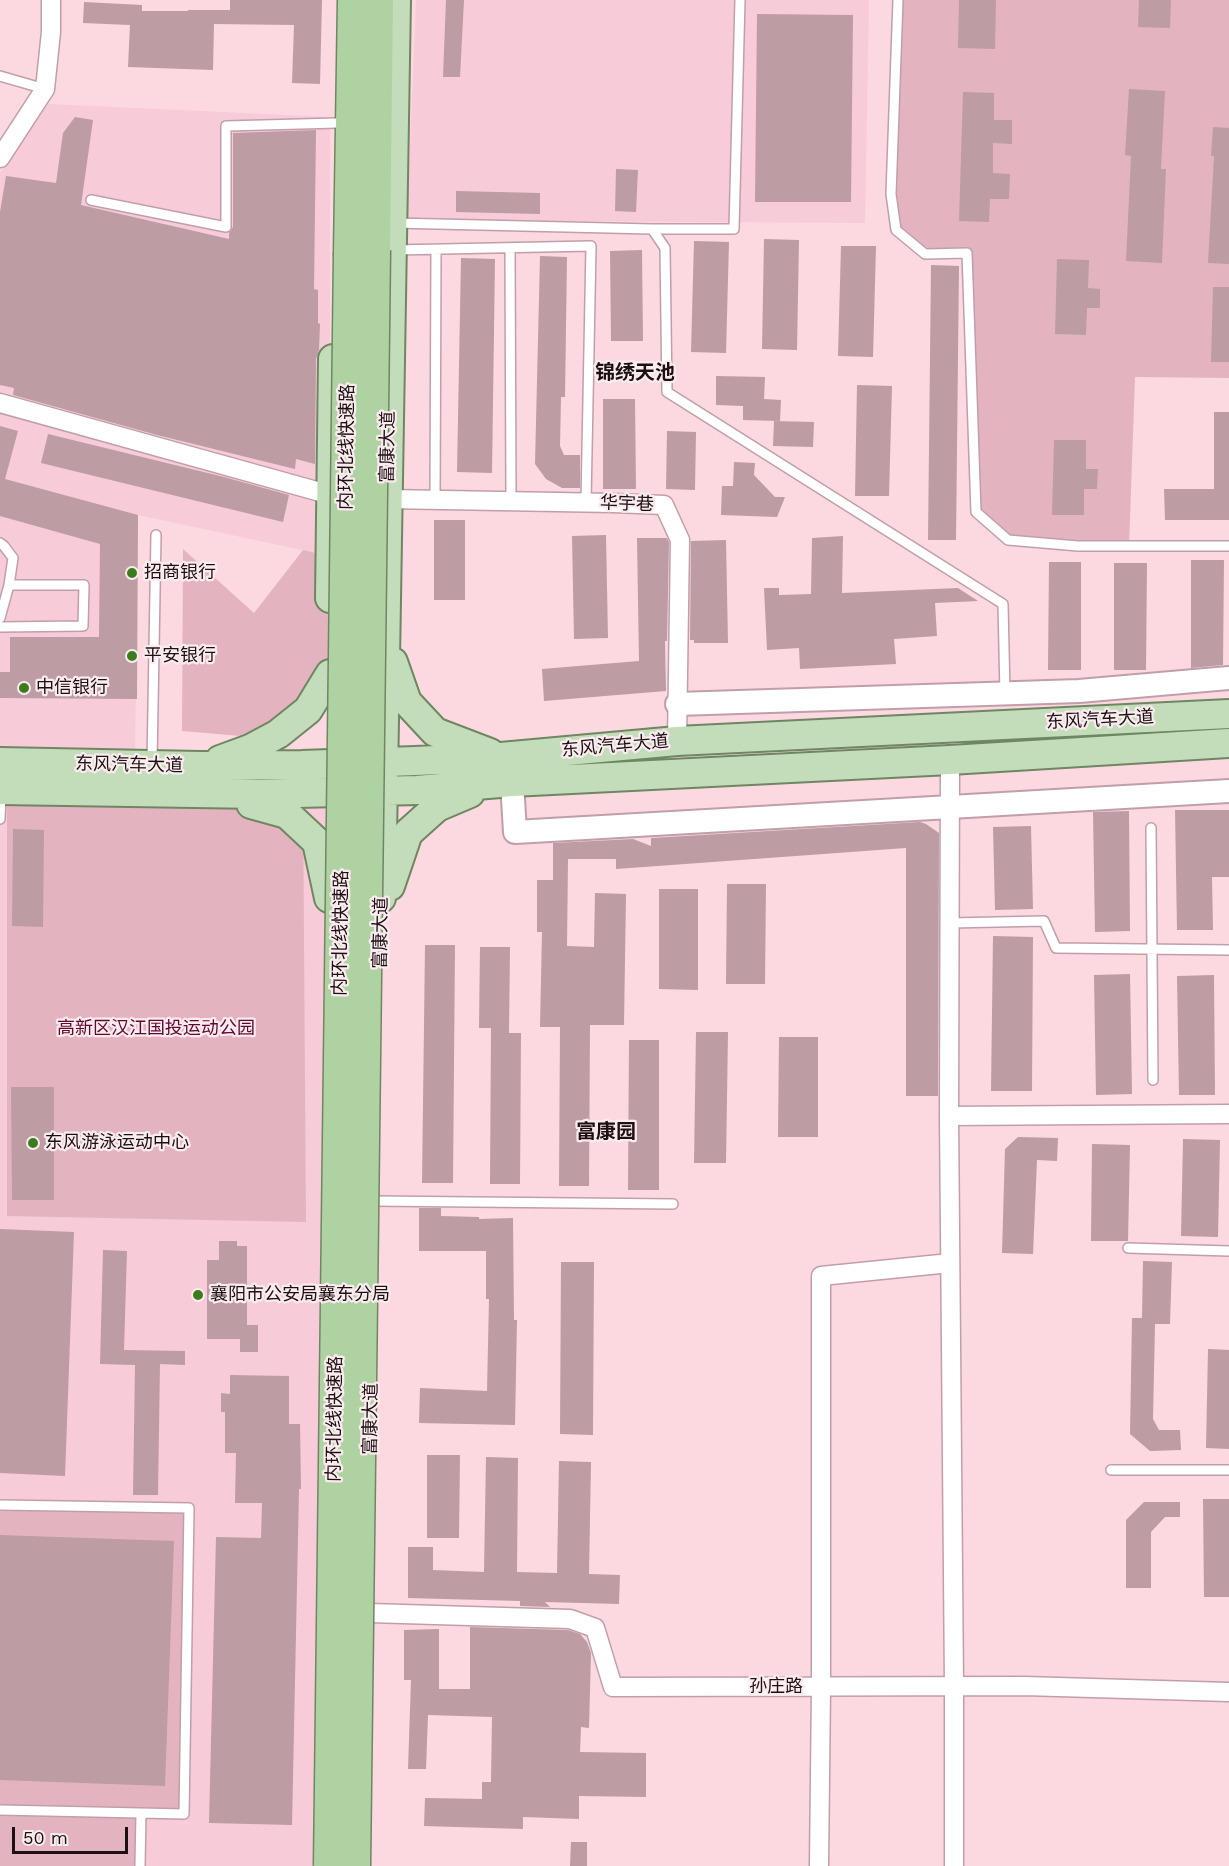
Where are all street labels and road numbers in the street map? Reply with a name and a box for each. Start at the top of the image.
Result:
street label: 内环北线快速路 [335,384,359,510]
street label: 富康大道 [377,411,399,483]
street label: 华宇巷 [600,492,654,516]
street label: 东风汽车大道 [1046,706,1154,734]
street label: 东风汽车大道 [560,731,670,761]
street label: 东风汽车大道 [75,753,183,777]
street label: 内环北线快速路 [329,870,353,996]
street label: 富康大道 [370,897,392,969]
street label: 内环北线快速路 [323,1356,347,1482]
street label: 富康大道 [360,1383,382,1455]
street label: 孙庄路 [749,1676,803,1698]

